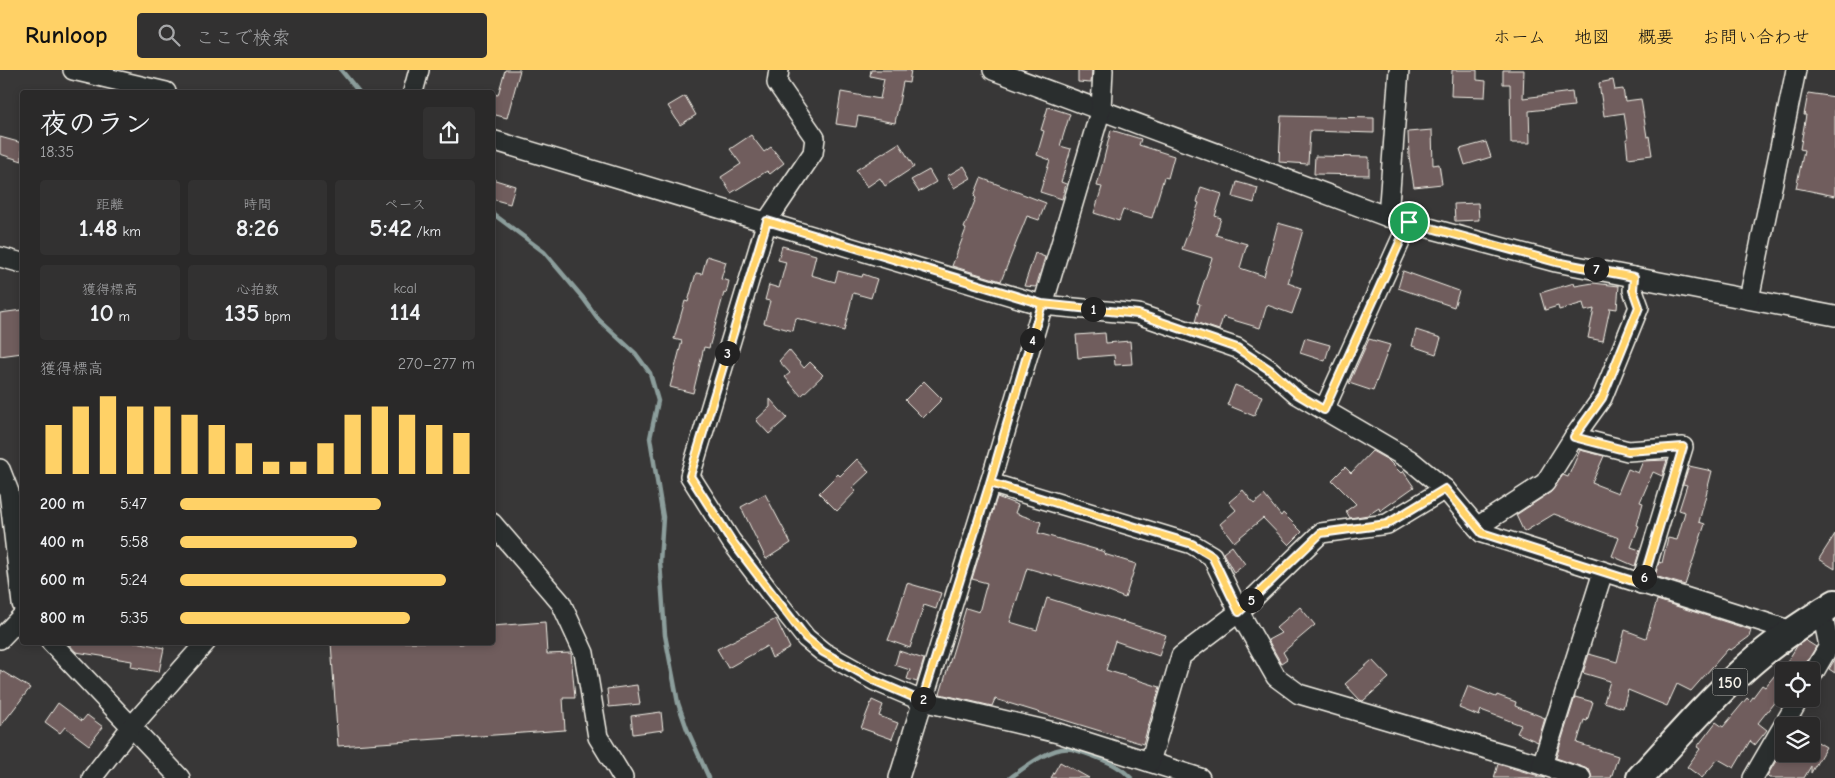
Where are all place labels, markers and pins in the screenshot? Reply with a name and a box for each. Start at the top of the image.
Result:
pin [1388,201,1430,243]
pin: 7 [1584,256,1608,282]
pin: 1 [1080,296,1106,322]
pin: 4 [1020,328,1044,352]
pin: 3 [714,340,740,366]
pin: 6 [1632,564,1656,590]
pin: 5 [1238,588,1264,612]
pin: 2 [910,686,936,712]

